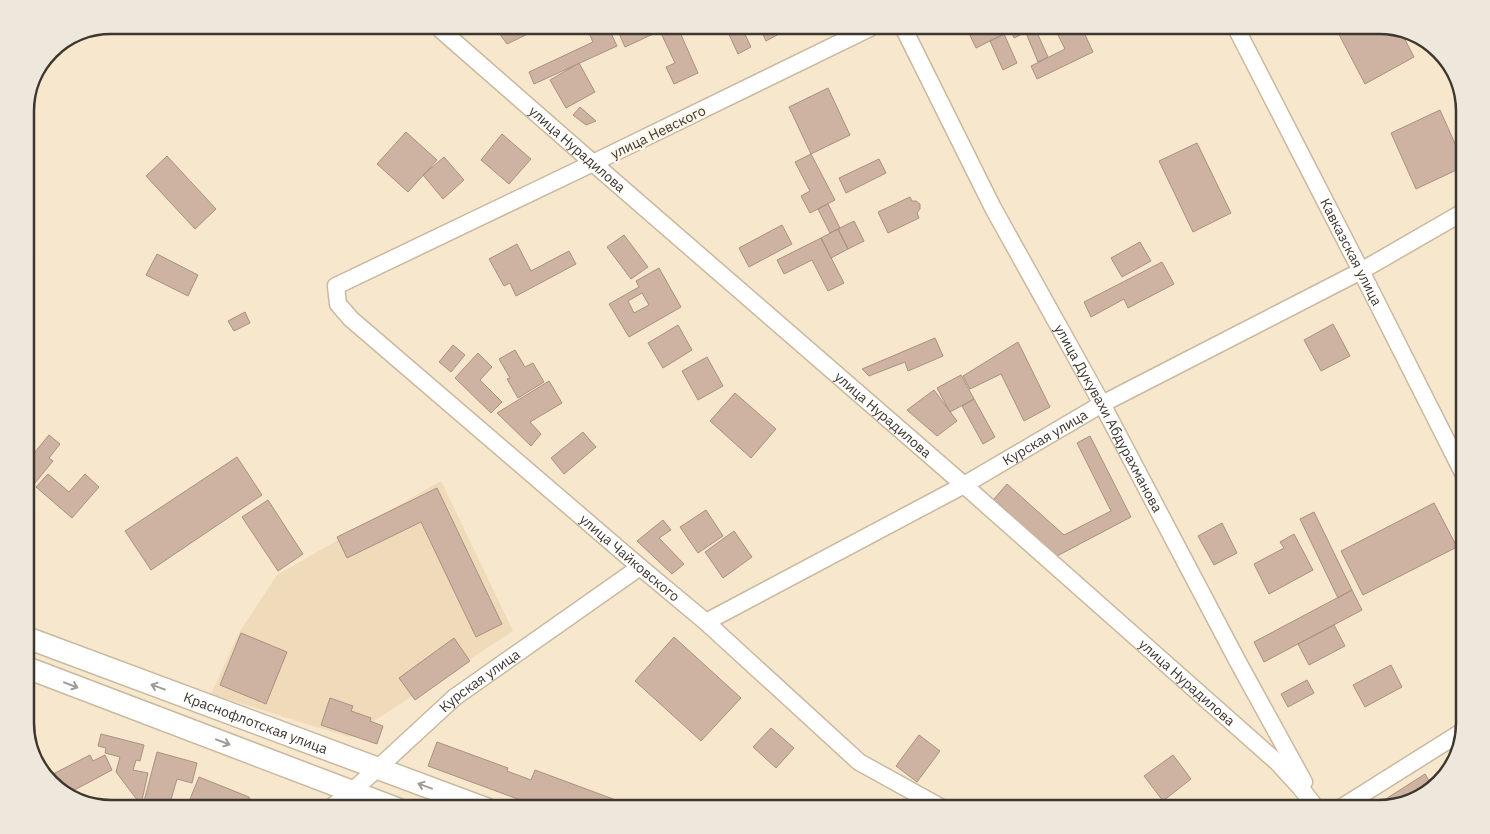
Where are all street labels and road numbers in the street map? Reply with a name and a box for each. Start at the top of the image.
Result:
street label: улица Невского [608,101,709,163]
street label: улица Нурадилова [525,102,630,197]
street label: Кавказская улица [1316,195,1386,309]
street label: улица Дукувахи Абдурахманова [1050,321,1167,516]
street label: улица Нурадилова [831,368,936,462]
street label: Курская улица [999,405,1091,469]
street label: улица Чайковского [576,510,684,606]
street label: улица Нурадилова [1135,635,1239,730]
street label: Курская улица [435,645,524,716]
street label: Краснофлотская улица [181,688,331,758]

